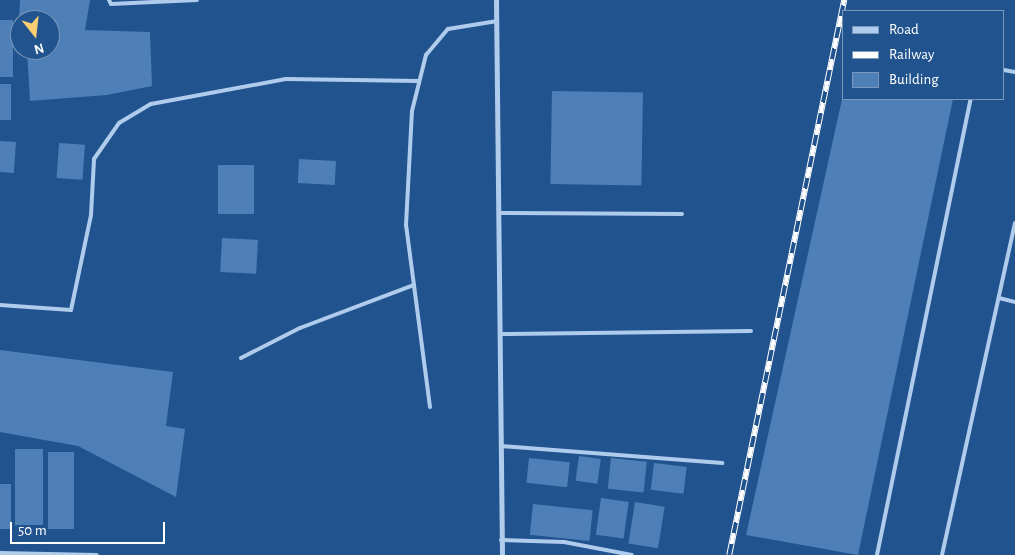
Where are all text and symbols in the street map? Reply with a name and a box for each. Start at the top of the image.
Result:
north arrow [10,10,60,60]
legend [842,10,1005,100]
text: Road [889,22,919,37]
text: N [32,40,45,57]
text: Railway [889,47,934,62]
text: Building [889,72,939,87]
scale bar [12,512,168,544]
text: 50 m [18,523,47,538]

